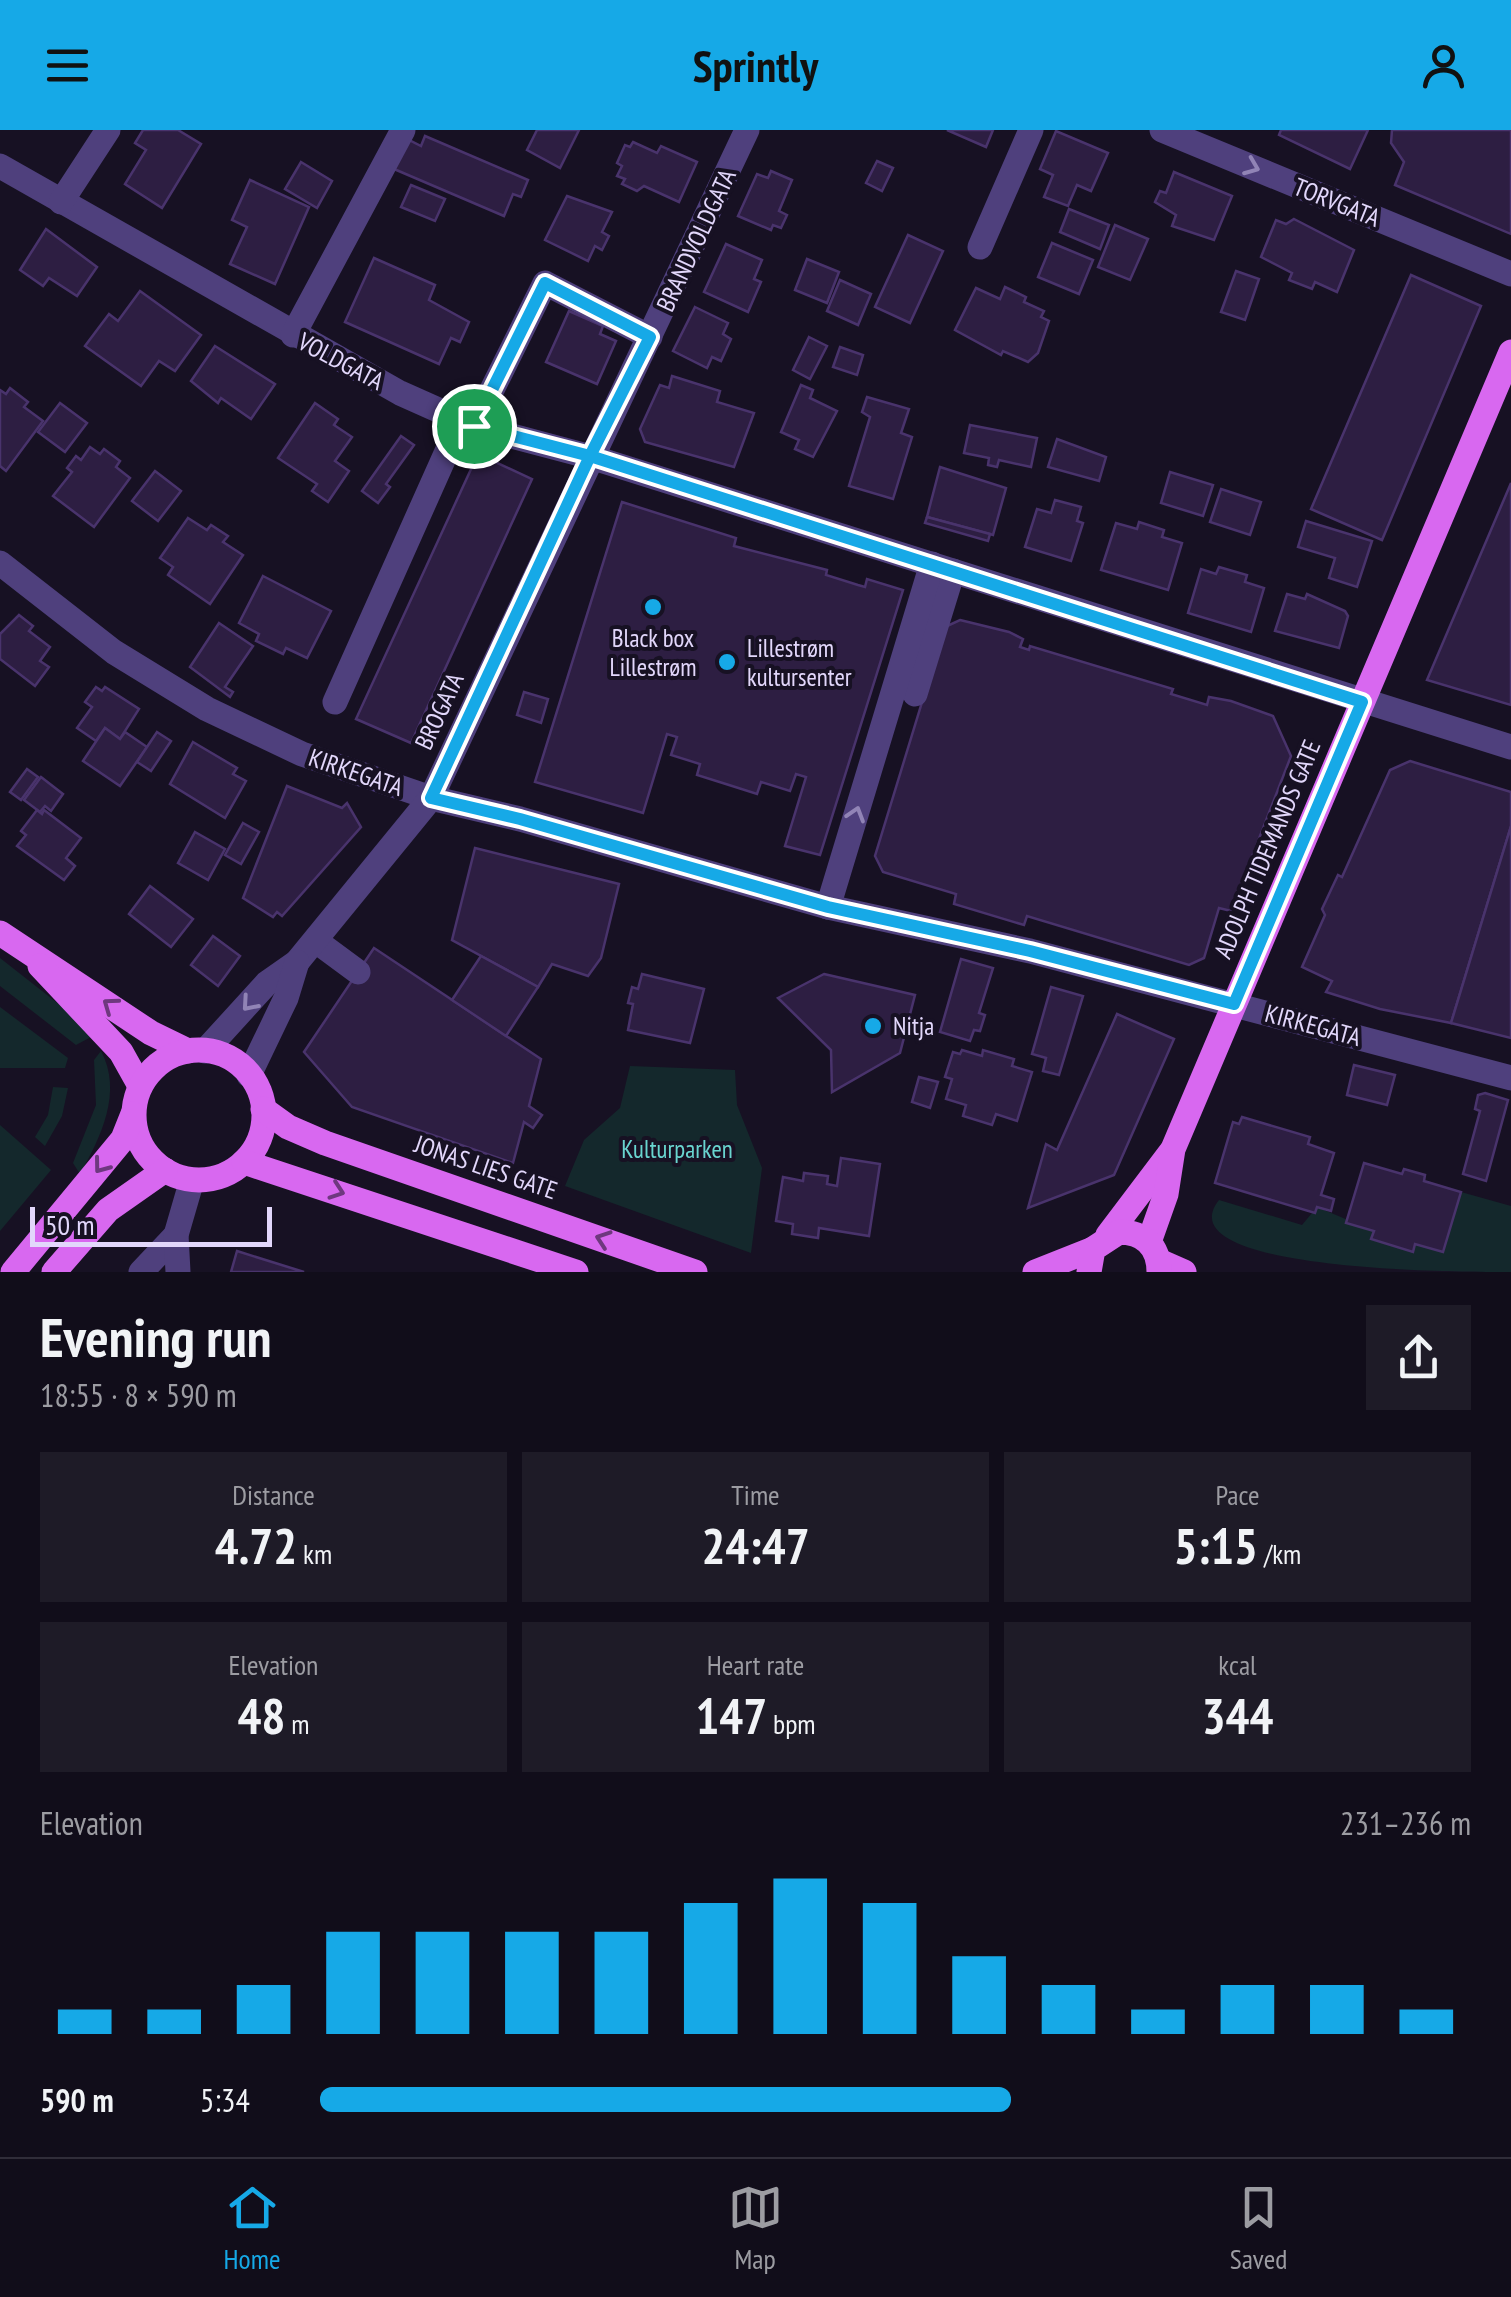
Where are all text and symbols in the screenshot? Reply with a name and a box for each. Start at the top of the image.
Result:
text: Sprintly [693,36,818,94]
icon: menu [40,38,95,93]
icon: person [1416,38,1471,93]
one-way arrow [1243,156,1260,176]
street label: BRANDVOLDGATA [649,163,743,316]
street label: TORVGATA [1289,170,1385,234]
street label: VOLDGATA [292,325,390,397]
pin [432,384,517,469]
icon: arrive [447,399,502,454]
marker: Black box Lillestrøm [642,596,664,618]
place label: Black box Lillestrøm [609,622,697,683]
place label: Lillestrøm kultursenter [747,632,852,693]
marker: Lillestrøm kultursenter [716,651,738,673]
street label: BROGATA [407,667,471,755]
street label: ADOLPH TIDEMANDS GATE [1207,735,1327,963]
street label: KIRKEGATA [305,741,408,803]
one-way arrow [844,806,865,823]
one-way arrow [242,992,260,1011]
street label: KIRKEGATA [1262,997,1364,1053]
one-way arrow [103,999,121,1017]
place label: Nitja [893,1010,934,1042]
marker: Nitja [862,1015,884,1037]
street label: JONAS LIES GATE [410,1127,561,1206]
park label: Kulturparken [621,1133,733,1165]
one-way arrow [95,1155,112,1173]
one-way arrow [327,1180,344,1200]
scale bar [30,1202,272,1246]
text: 50 m [45,1206,94,1243]
one-way arrow [595,1231,612,1251]
text: Evening run [40,1301,272,1372]
button: share [1366,1305,1471,1410]
text: 18:55 · 8 × 590 m [40,1374,237,1416]
text: Distance [232,1476,315,1513]
text: Time [731,1476,780,1513]
text: Pace [1215,1476,1260,1513]
text: 4.72 [215,1513,297,1578]
text: 24:47 [701,1513,810,1578]
text: 5:15 [1174,1513,1258,1578]
text: km [297,1535,332,1572]
text: /km [1258,1535,1301,1572]
text: Elevation [229,1646,318,1683]
text: Heart rate [707,1646,804,1683]
text: kcal [1218,1646,1257,1683]
text: 48 [238,1683,285,1748]
text: 147 [695,1683,767,1748]
text: 344 [1202,1683,1273,1748]
text: m [285,1705,309,1742]
text: bpm [767,1705,816,1742]
text: Elevation [40,1802,143,1844]
text: 231–236 m [1340,1802,1471,1844]
text: 590 m [40,2079,114,2121]
text: 5:34 [200,2079,250,2121]
tab: Home [224,2180,280,2277]
tab: Map [728,2180,783,2277]
tab: Saved [1230,2180,1287,2277]

